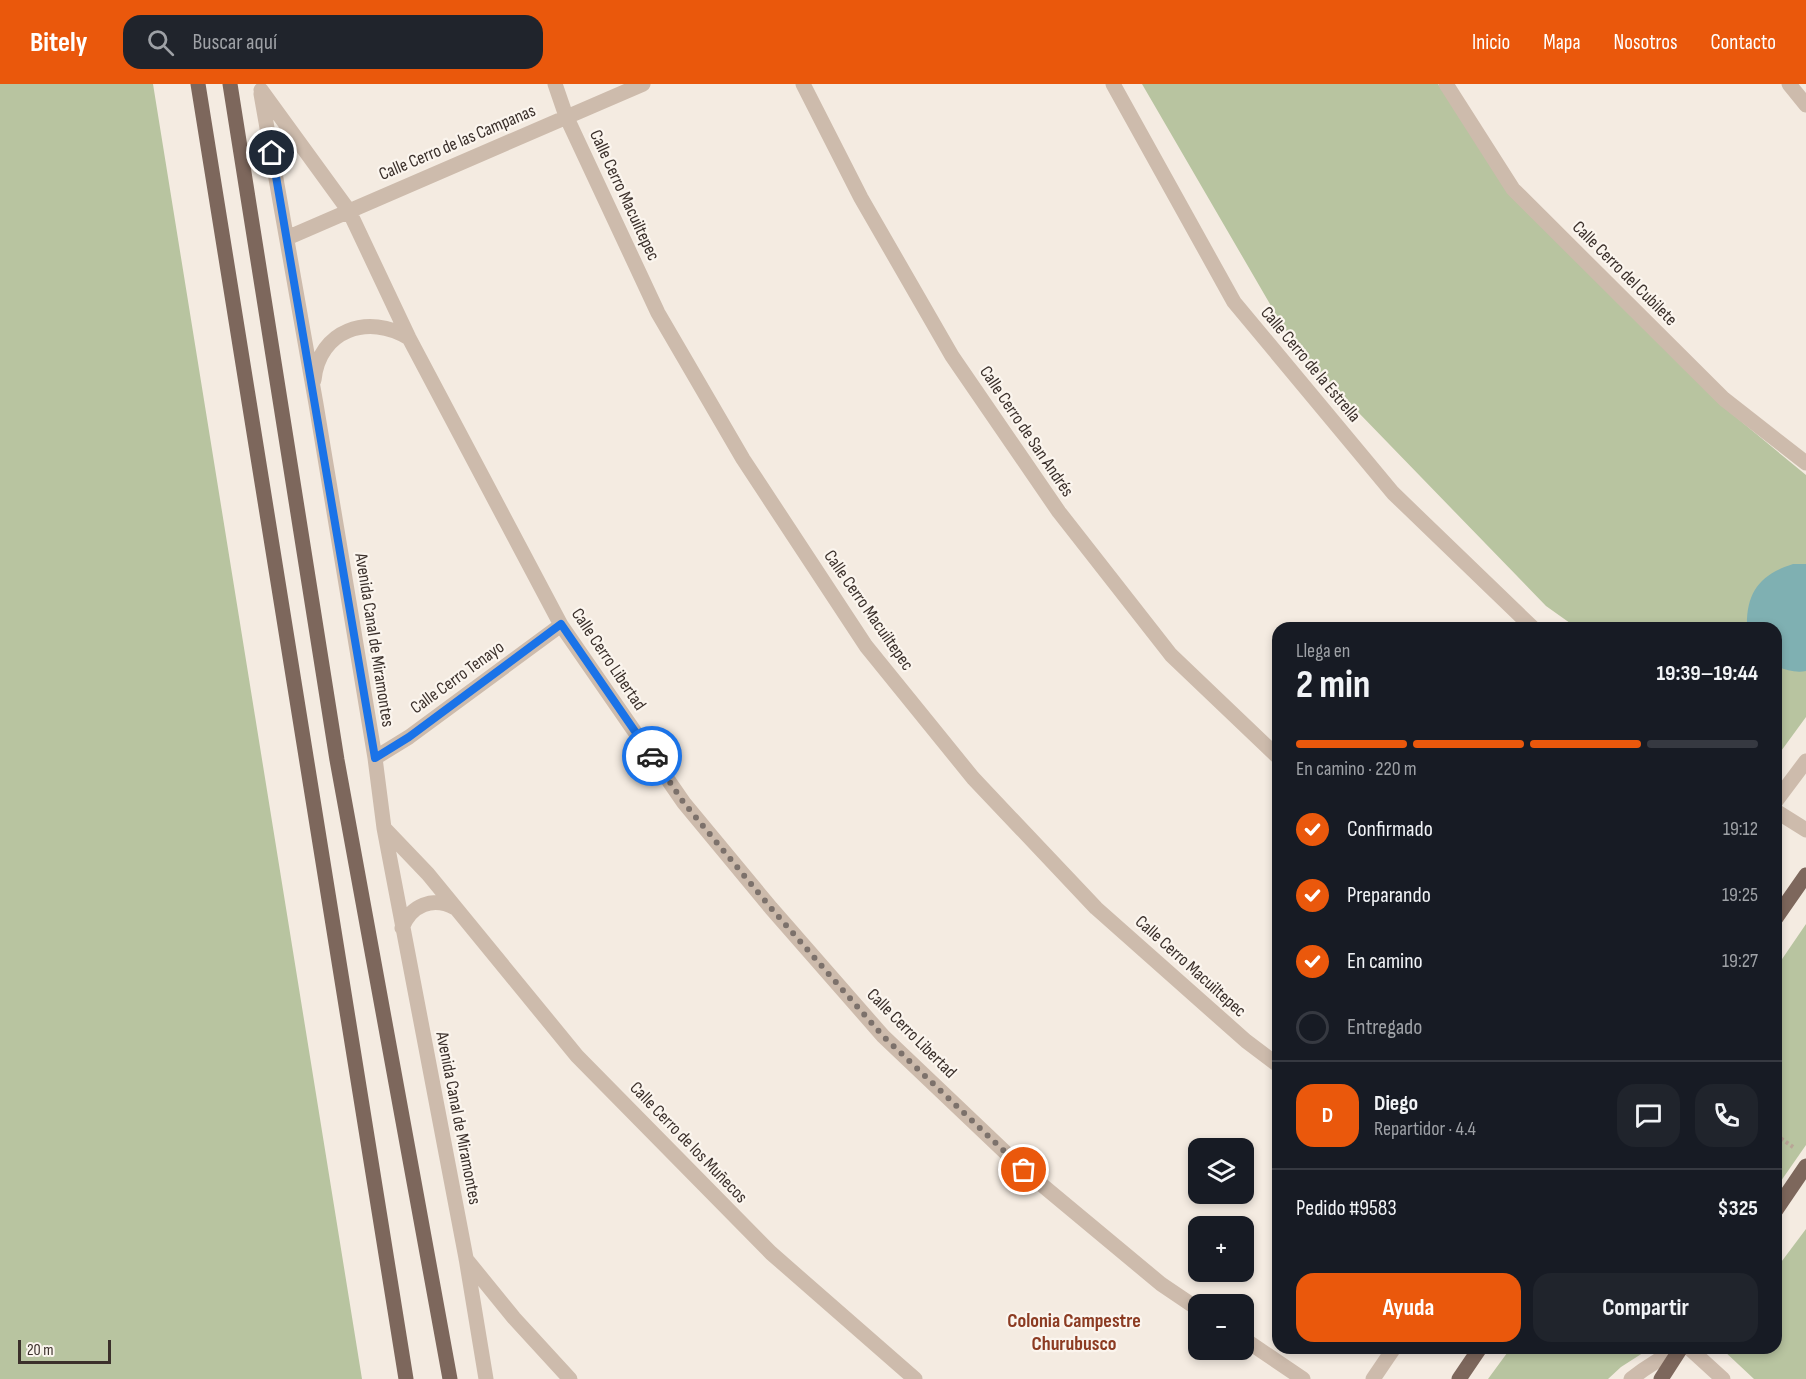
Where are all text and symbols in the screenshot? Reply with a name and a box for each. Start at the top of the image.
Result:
search box [123,15,543,69]
text: Bitely [30,26,87,59]
icon: search [144,26,177,59]
text: Buscar aquí [192,29,277,56]
text: Inicio [1472,30,1510,55]
text: Mapa [1543,30,1581,55]
text: Nosotros [1614,30,1678,55]
text: Contacto [1711,30,1776,55]
street label: Calle Cerro de las Campanas [376,100,539,185]
street label: Calle Cerro Macuiltepec [585,126,664,264]
pin [246,127,297,178]
icon: home [255,136,288,169]
street label: Calle Cerro del Cubilete [1568,217,1681,330]
street label: Calle Cerro de la Estrella [1256,302,1365,426]
street label: Calle Cerro de San Andrés [975,362,1078,501]
street label: Calle Cerro Macuiltepec [819,546,918,674]
street label: Avenida Canal de Miramontes [350,551,399,728]
street label: Calle Cerro Libertad [567,604,650,714]
street label: Calle Cerro Tenayo [406,636,508,718]
text: Llega en [1296,639,1350,663]
text: 19:39–19:44 [1656,660,1758,687]
text: 2 min [1296,662,1370,709]
courier [622,726,682,786]
icon: car [636,740,669,773]
text: En camino · 220 m [1296,757,1417,781]
icon: check [1296,813,1329,846]
text: Confirmado [1347,816,1433,843]
text: 19:12 [1723,817,1758,841]
icon: check [1296,879,1329,912]
text: Preparando [1347,882,1431,909]
text: 19:25 [1722,883,1758,907]
street label: Calle Cerro Macuiltepec [1131,911,1250,1022]
icon: check [1296,945,1329,978]
text: En camino [1347,948,1423,975]
text: 19:27 [1722,949,1758,973]
street label: Calle Cerro Libertad [862,984,961,1083]
text: Entregado [1347,1014,1422,1041]
street label: Avenida Canal de Miramontes [431,1029,486,1206]
street label: Calle Cerro de los Muñecos [625,1077,752,1207]
button: chat [1617,1084,1680,1147]
button: phone [1695,1084,1758,1147]
text: Diego [1374,1090,1418,1117]
text: D [1322,1102,1333,1129]
text: Repartidor · 4.4 [1374,1117,1476,1141]
map controls [1188,1138,1254,1360]
button: layers [1188,1138,1254,1204]
pin [998,1144,1049,1195]
icon: bag [1007,1153,1040,1186]
text: Pedido #9583 [1296,1195,1397,1222]
text: $325 [1718,1195,1758,1222]
button: + [1188,1216,1254,1282]
button: Ayuda [1296,1273,1521,1342]
button: Compartir [1533,1273,1758,1342]
button: − [1188,1294,1254,1360]
district label: Colonia Campestre Churubusco [1007,1309,1141,1356]
scale bar [18,1337,111,1364]
text: 20 m [27,1341,54,1360]

